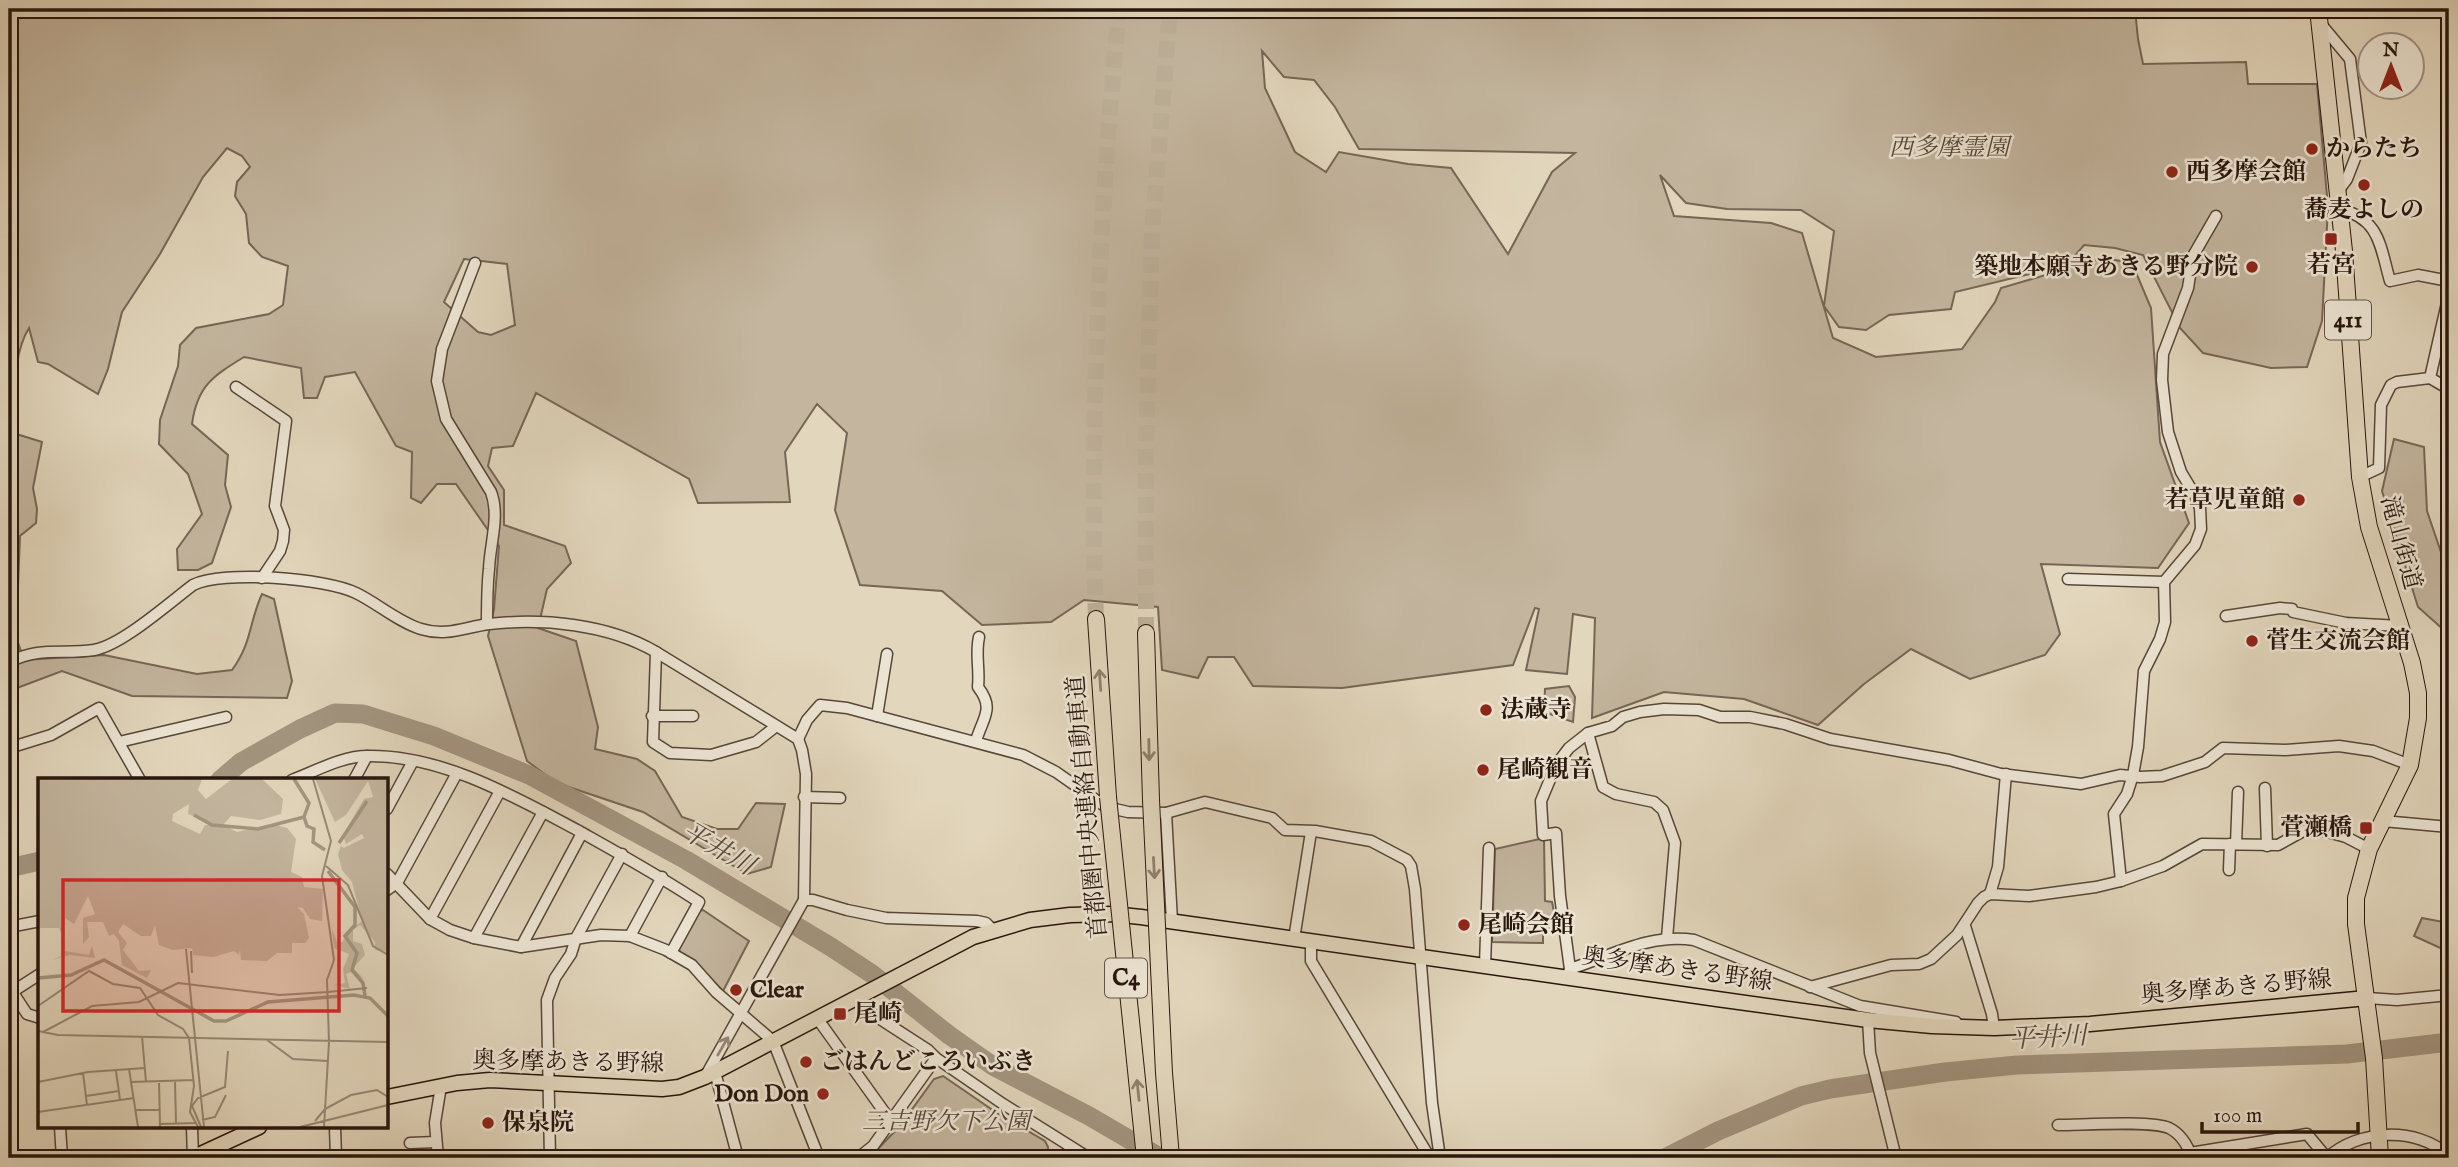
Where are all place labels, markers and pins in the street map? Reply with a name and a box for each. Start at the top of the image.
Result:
place label: からたち [2326,134,2422,165]
marker: からたち [2304,141,2320,157]
place label: 西多摩会館 [2186,157,2306,188]
marker: 西多摩会館 [2164,164,2180,180]
marker: 蕎麦よしの [2356,177,2372,193]
place label: 蕎麦よしの [2304,195,2424,226]
marker: 若宮 [2323,231,2339,247]
place label: 若宮 [2307,250,2355,281]
place label: 築地本願寺あきる野分院 [1974,252,2238,283]
marker: 築地本願寺あきる野分院 [2244,259,2260,275]
place label: 若草児童館 [2165,485,2285,516]
marker: 若草児童館 [2291,492,2307,508]
place label: 菅生交流会館 [2266,626,2410,657]
marker: 菅生交流会館 [2244,633,2260,649]
place label: 法蔵寺 [1500,695,1572,726]
marker: 法蔵寺 [1478,702,1494,718]
place label: 尾崎観音 [1497,755,1593,786]
marker: 尾崎観音 [1475,762,1491,778]
place label: 菅瀬橋 [2280,813,2352,844]
marker: 菅瀬橋 [2358,820,2374,836]
place label: 尾崎会館 [1478,910,1574,941]
marker: 尾崎会館 [1456,917,1472,933]
place label: Clear [750,975,804,1006]
marker: Clear [728,982,744,998]
place label: 尾崎 [854,999,902,1030]
marker: 尾崎 [832,1006,848,1022]
place label: ごはんどころいぶき [820,1047,1036,1078]
marker: ごはんどころいぶき [798,1054,814,1070]
place label: Don Don [714,1079,809,1110]
marker: Don Don [815,1086,831,1102]
place label: 保泉院 [502,1108,574,1139]
marker: 保泉院 [480,1115,496,1131]

